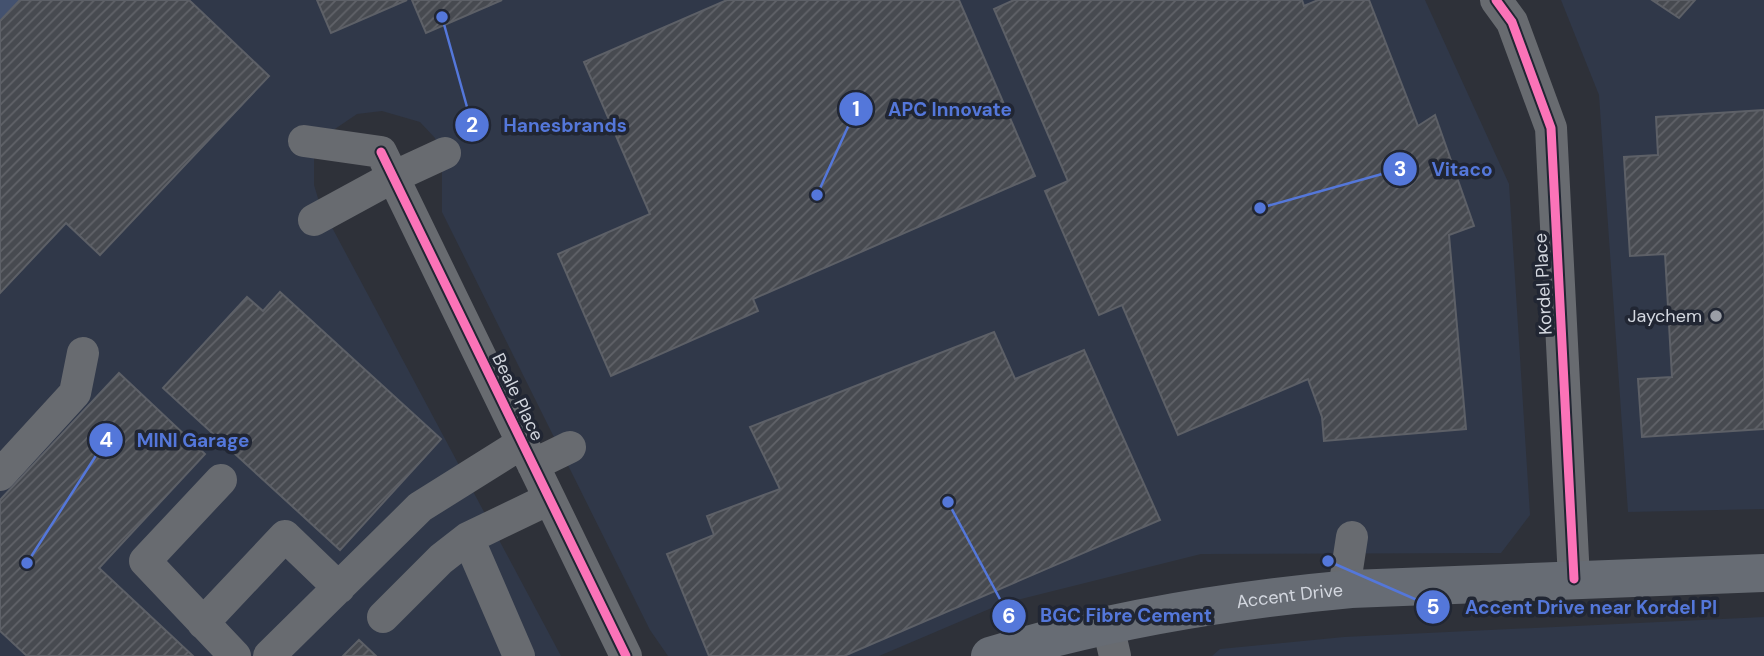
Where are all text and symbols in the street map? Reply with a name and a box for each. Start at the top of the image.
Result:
callout: APC Innovate [839,89,1026,129]
text: 1 [852,95,860,123]
text: APC Innovate [888,97,1012,122]
callout: Hanesbrands [454,105,641,145]
text: 2 [466,111,478,139]
text: Hanesbrands [503,113,627,138]
callout: Vitaco [1383,149,1507,189]
text: 3 [1394,155,1406,183]
text: Vitaco [1431,157,1493,182]
street label: Kordel Place [1528,232,1558,336]
place label: Jaychem [1627,304,1702,328]
marker: Jaychem [1708,308,1724,324]
street label: Beale Place [486,349,550,445]
callout: MINI Garage [88,420,264,460]
text: 4 [99,426,113,454]
text: MINI Garage [137,428,249,453]
street label: Accent Drive [1235,578,1344,614]
callout: Accent Drive near Kordel PI [1416,587,1731,627]
text: 5 [1426,593,1440,621]
text: Accent Drive near Kordel PI [1465,595,1717,620]
callout: BGC Fibre Cement [991,596,1226,636]
text: 6 [1002,602,1016,630]
text: BGC Fibre Cement [1040,603,1212,628]

